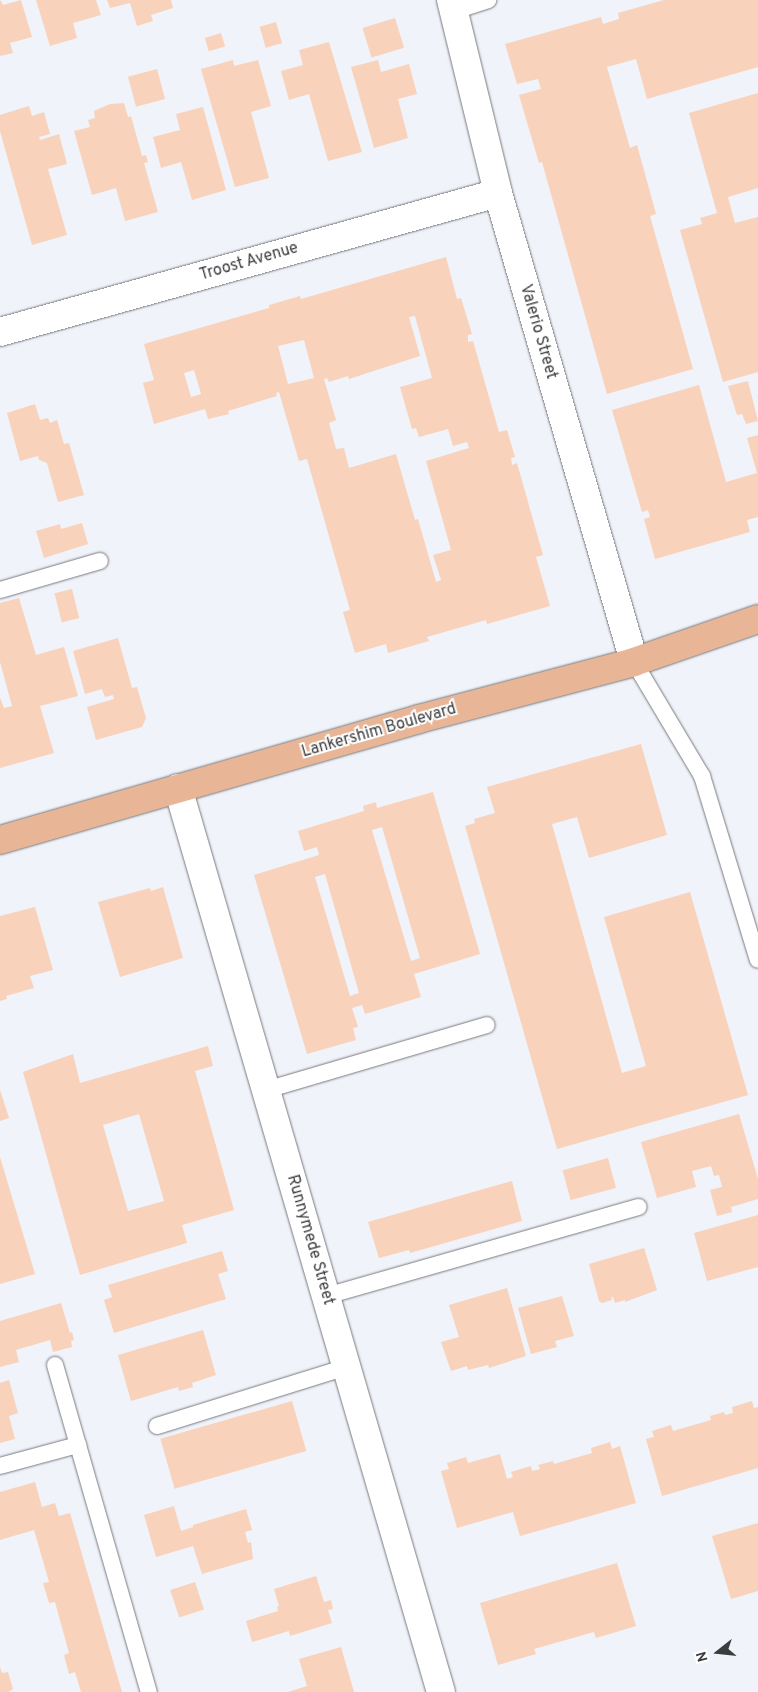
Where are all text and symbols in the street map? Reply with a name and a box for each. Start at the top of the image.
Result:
street label: Troost Avenue [197,239,301,285]
street label: Valerio Street [515,282,561,382]
street label: Lankershim Boulevard [300,700,458,762]
street label: Runnymede Street [282,1173,338,1307]
north arrow [693,1627,743,1677]
text: N [694,1649,713,1663]

